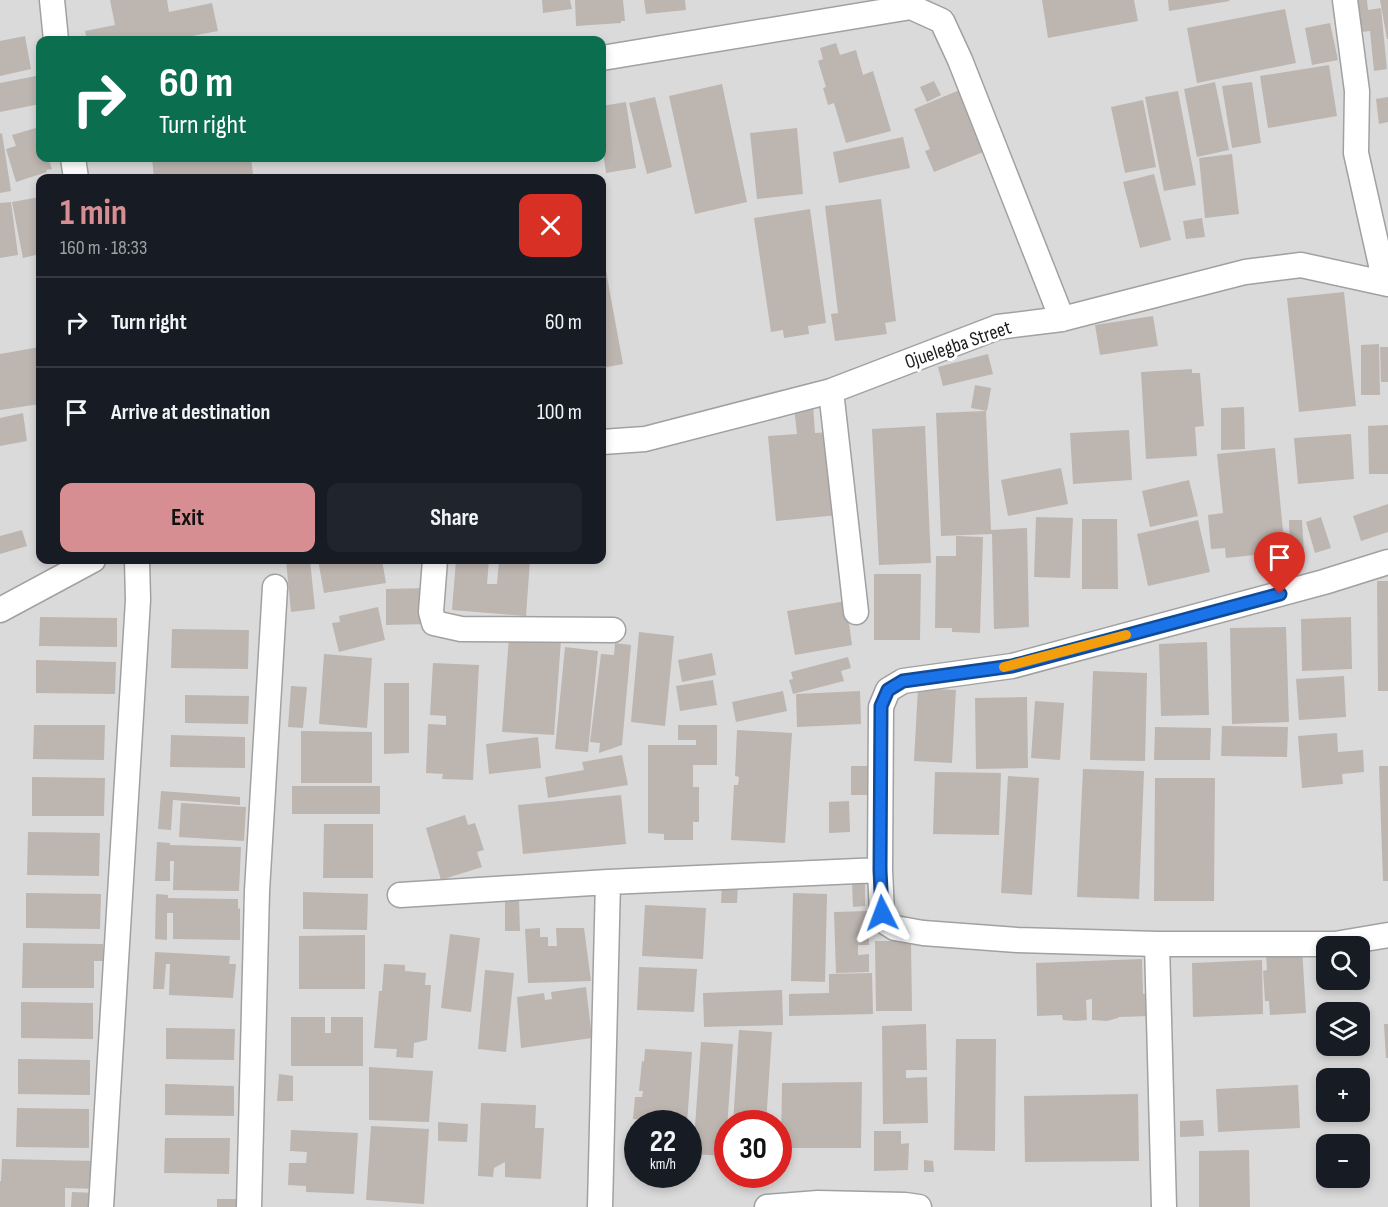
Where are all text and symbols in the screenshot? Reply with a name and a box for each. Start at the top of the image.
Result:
text: 60 m [159,58,233,109]
icon: right [60,60,138,138]
text: Turn right [159,109,246,141]
text: 1 min [60,192,127,235]
button: close [519,194,582,257]
text: 160 m · 18:33 [60,236,147,260]
icon: right [60,306,93,339]
text: Turn right [111,309,187,336]
text: 60 m [545,309,582,336]
street label: Ojuelegba Street [902,316,1014,374]
icon: arrive [60,396,93,429]
text: Arrive at destination [111,399,270,426]
text: 100 m [537,399,582,426]
button: Exit [60,483,315,552]
button: Share [327,483,582,552]
pin [1254,532,1305,594]
icon: arrive [1263,541,1296,574]
position arrow [850,881,914,945]
map controls [1316,936,1370,1188]
button: search [1316,936,1370,990]
button: layers [1316,1002,1370,1056]
button: + [1316,1068,1370,1122]
speed limit sign: 30 [714,1110,792,1188]
text: 22 [650,1124,676,1160]
button: − [1316,1134,1370,1188]
text: km/h [650,1155,676,1174]

